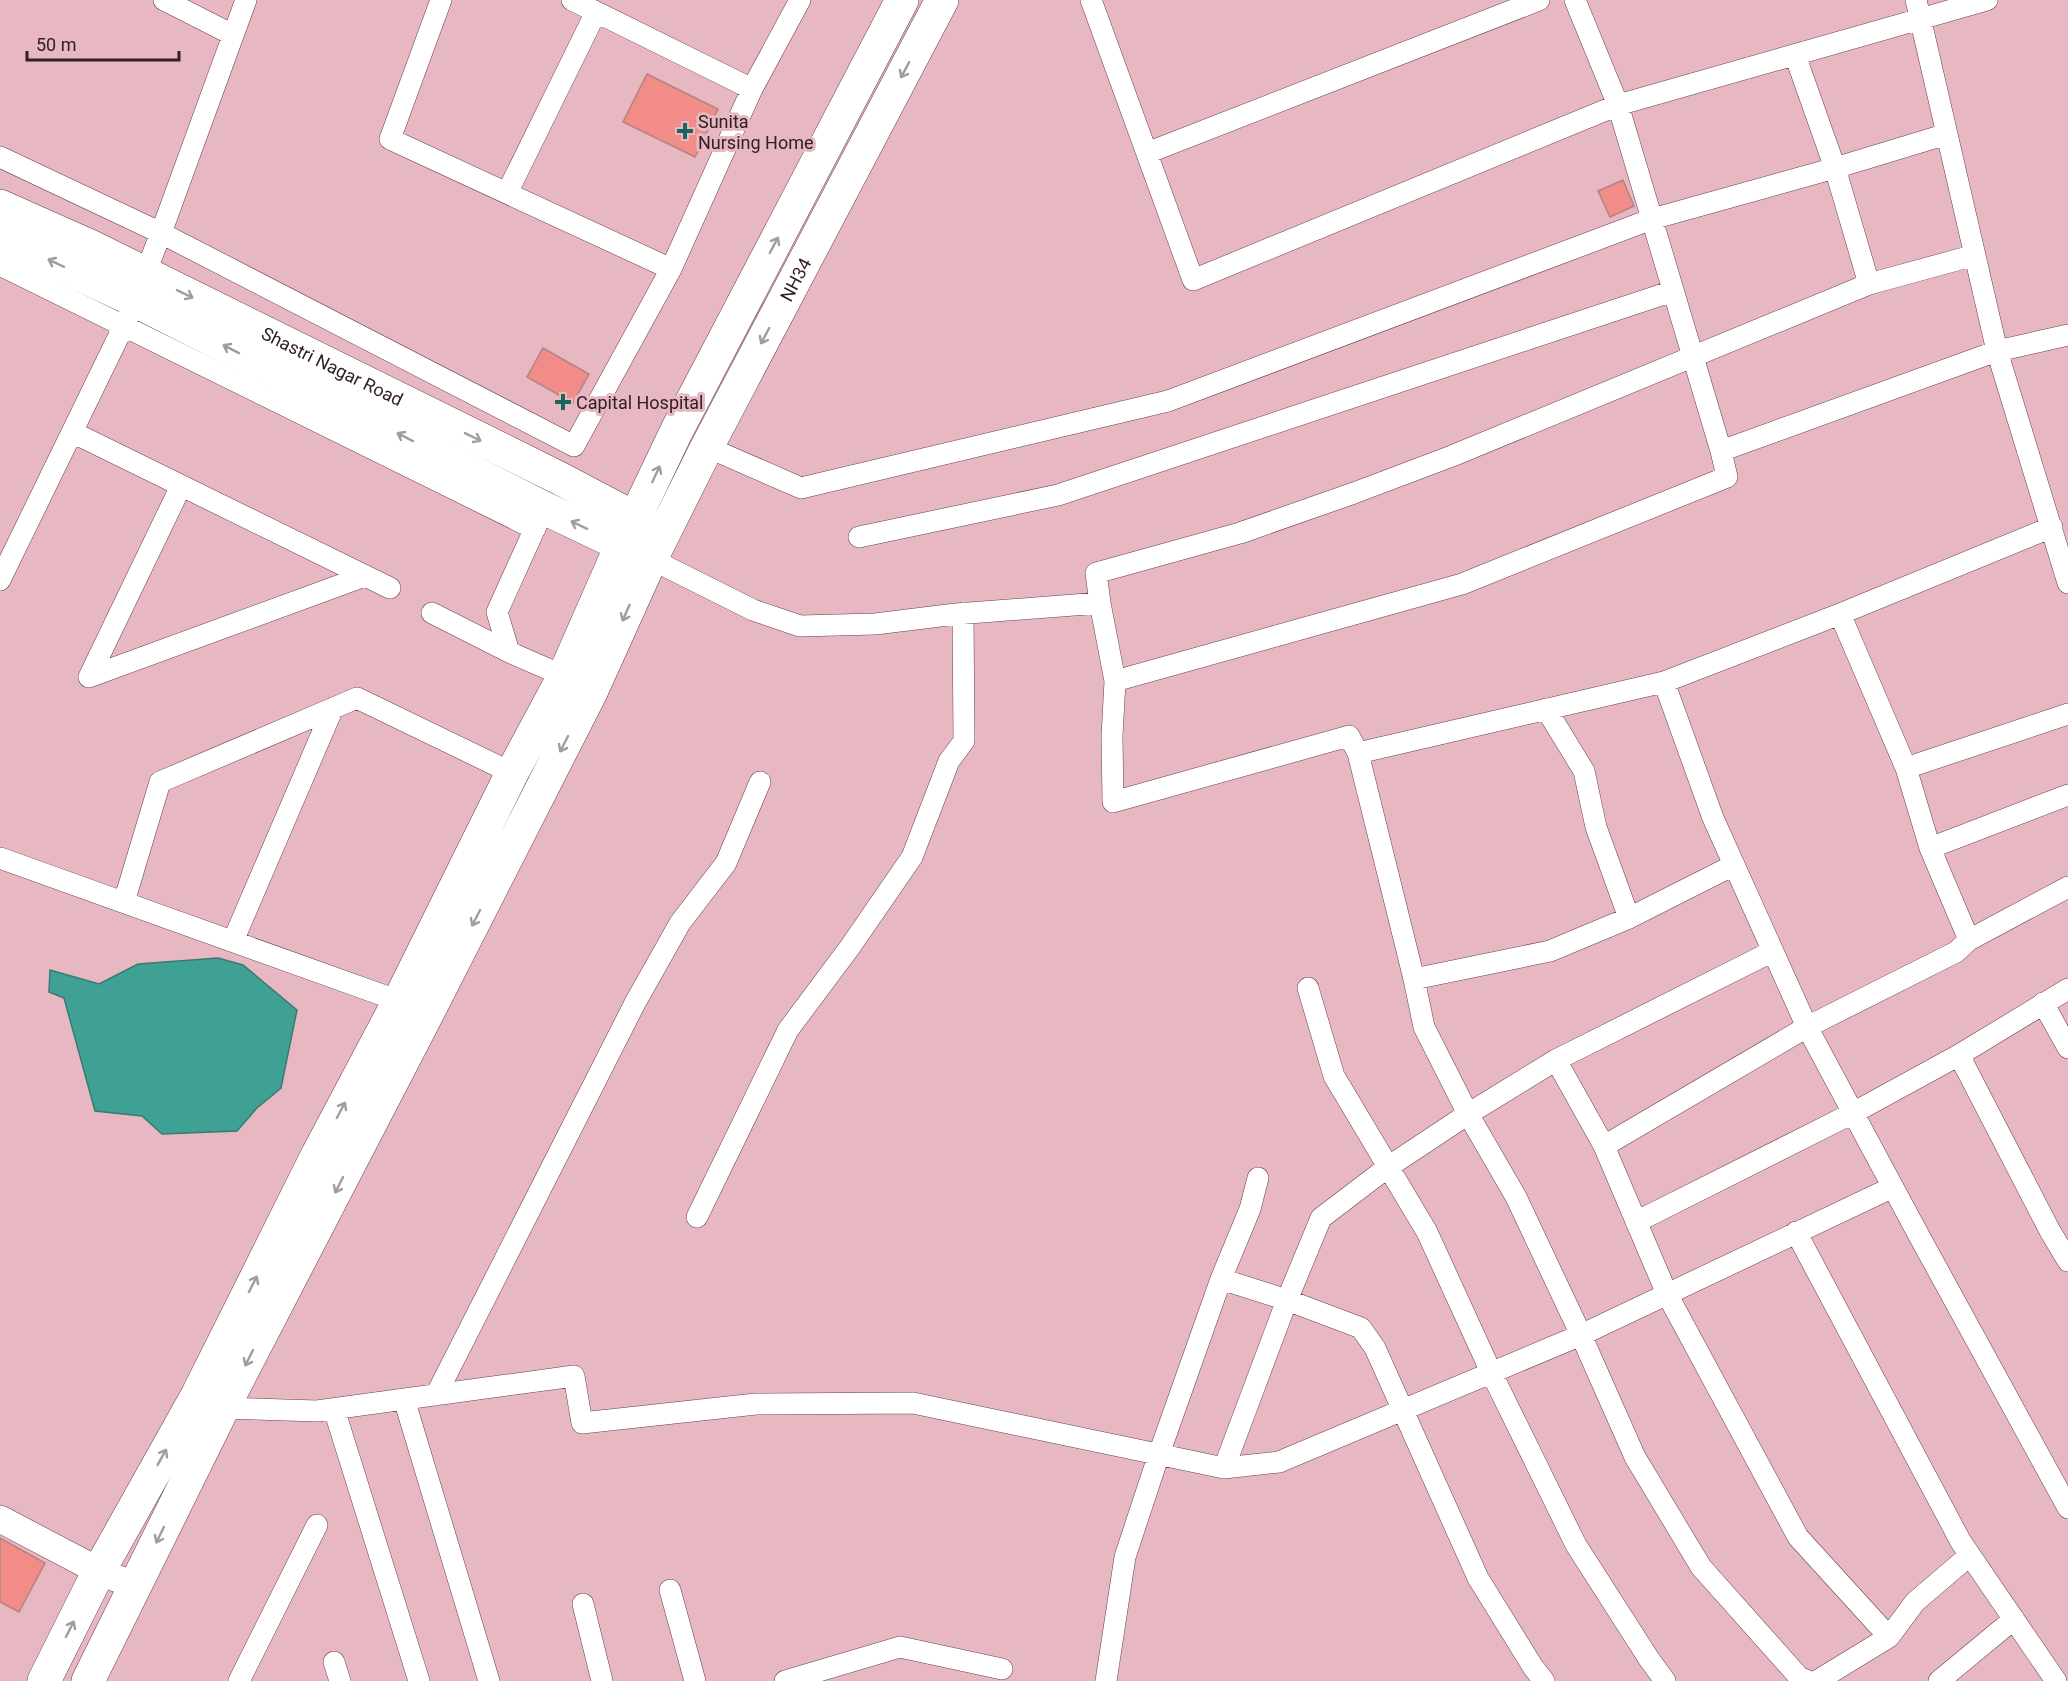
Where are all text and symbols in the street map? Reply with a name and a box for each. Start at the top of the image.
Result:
scale bar [27,24,178,62]
text: 50 m [36,34,76,55]
one-way arrow [899,61,911,79]
place label: Sunita Nursing Home [698,111,813,153]
marker: Sunita Nursing Home [676,122,694,140]
one-way arrow [768,237,780,254]
street label: NH34 [775,254,815,305]
one-way arrow [47,257,65,269]
one-way arrow [176,289,194,301]
street label: Shastri Nagar Road [258,322,407,410]
one-way arrow [759,326,770,344]
one-way arrow [222,343,240,355]
place label: Capital Hospital [576,392,703,413]
marker: Capital Hospital [554,393,572,411]
one-way arrow [396,431,414,443]
one-way arrow [463,432,481,443]
one-way arrow [651,466,663,484]
one-way arrow [570,519,588,530]
one-way arrow [620,603,632,621]
one-way arrow [558,735,569,753]
one-way arrow [470,909,482,926]
one-way arrow [336,1102,347,1120]
one-way arrow [333,1176,345,1193]
one-way arrow [247,1276,259,1294]
one-way arrow [243,1349,255,1366]
one-way arrow [157,1449,169,1466]
one-way arrow [154,1526,165,1544]
one-way arrow [65,1620,76,1638]

